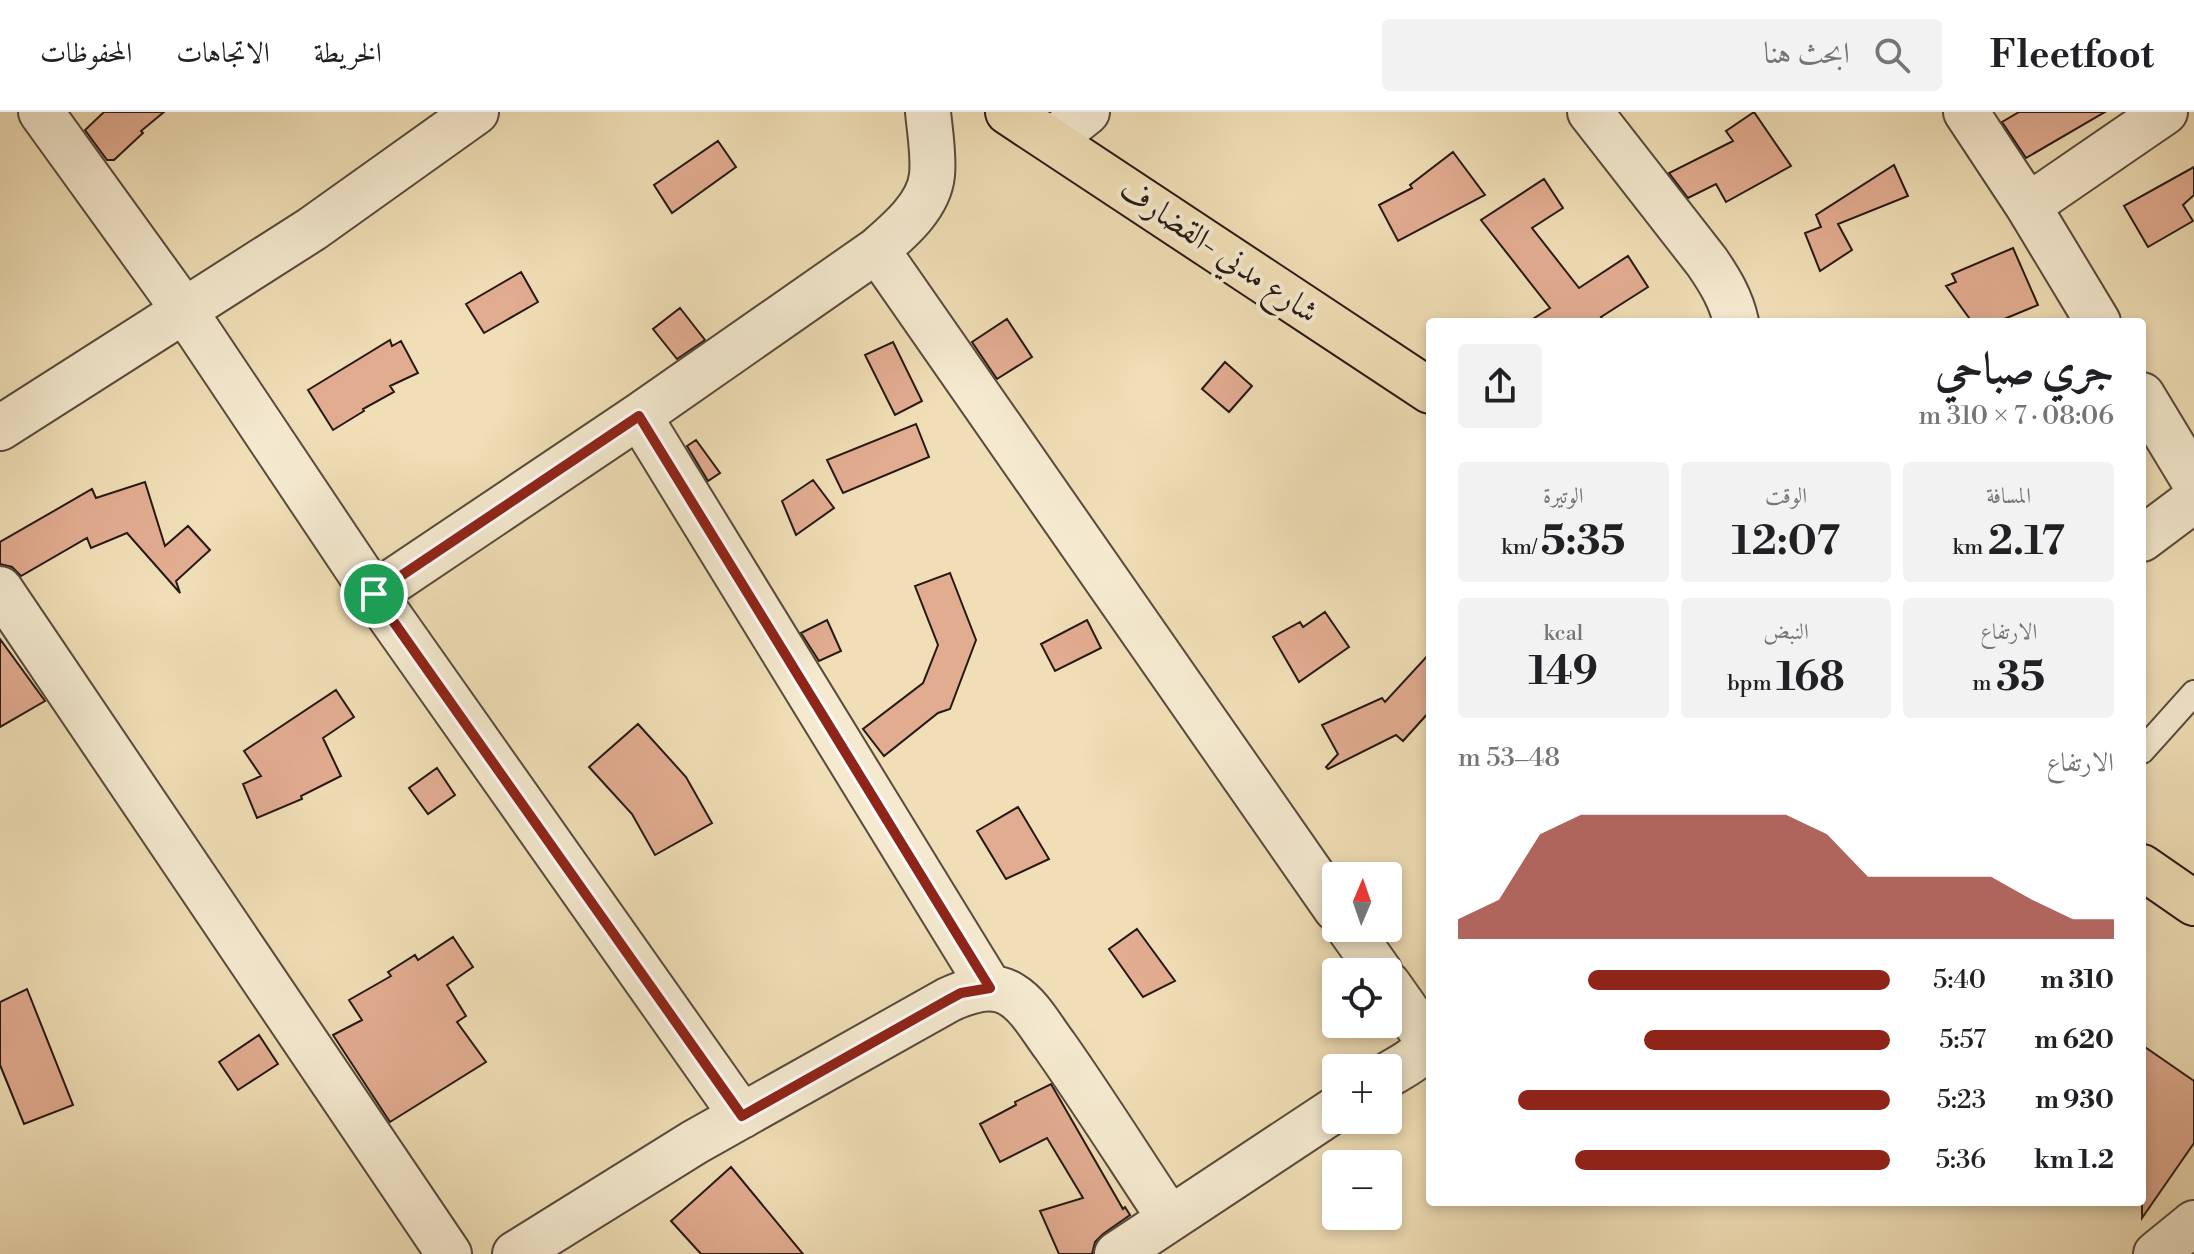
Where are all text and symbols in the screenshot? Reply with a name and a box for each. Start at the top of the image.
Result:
search box [1382,19,1942,91]
text: Fleetfoot [1990,32,2154,79]
icon: search [1870,33,1914,77]
text: ابحث هنا [1764,35,1850,73]
text: المحفوظات [40,36,132,71]
text: الاتجاهات [176,36,270,71]
text: الخريطة [314,36,382,71]
street label: شارع مدني -القضارف [1108,170,1326,337]
text: جري صباحي [1935,342,2114,397]
button: share [1458,344,1542,428]
text: 08:06 · 7 × 310 m [1919,400,2114,432]
text: الوتيرة [1543,483,1584,510]
text: الوقت [1765,483,1807,510]
text: المسافة [1986,483,2031,510]
text: 5:35 [1541,517,1625,567]
text: 12:07 [1732,517,1840,567]
text: 2.17 [1988,517,2065,567]
text: /km [1501,534,1541,561]
text: km [1953,534,1988,561]
pin [340,560,408,628]
icon: arrive [352,572,396,616]
text: النبض [1763,619,1809,646]
text: الارتفاع [1980,619,2037,646]
text: kcal [1543,620,1583,647]
text: 149 [1529,647,1598,697]
text: 168 [1776,653,1845,703]
text: 35 [1996,653,2045,703]
text: bpm [1727,670,1776,697]
text: m [1972,670,1996,697]
text: 48–53 m [1458,742,1560,774]
text: الارتفاع [2047,747,2114,779]
north arrow [1322,862,1402,942]
map controls [1322,862,1402,1230]
button: locate [1322,958,1402,1038]
text: 5:40 [1933,964,1986,996]
text: 310 m [2041,964,2114,996]
text: 5:57 [1939,1024,1986,1056]
text: 620 m [2035,1024,2114,1056]
button: + [1322,1054,1402,1134]
text: 5:23 [1937,1084,1986,1116]
text: 930 m [2035,1084,2114,1116]
text: 5:36 [1936,1144,1986,1176]
text: 1.2 km [2034,1144,2114,1176]
button: − [1322,1150,1402,1230]

